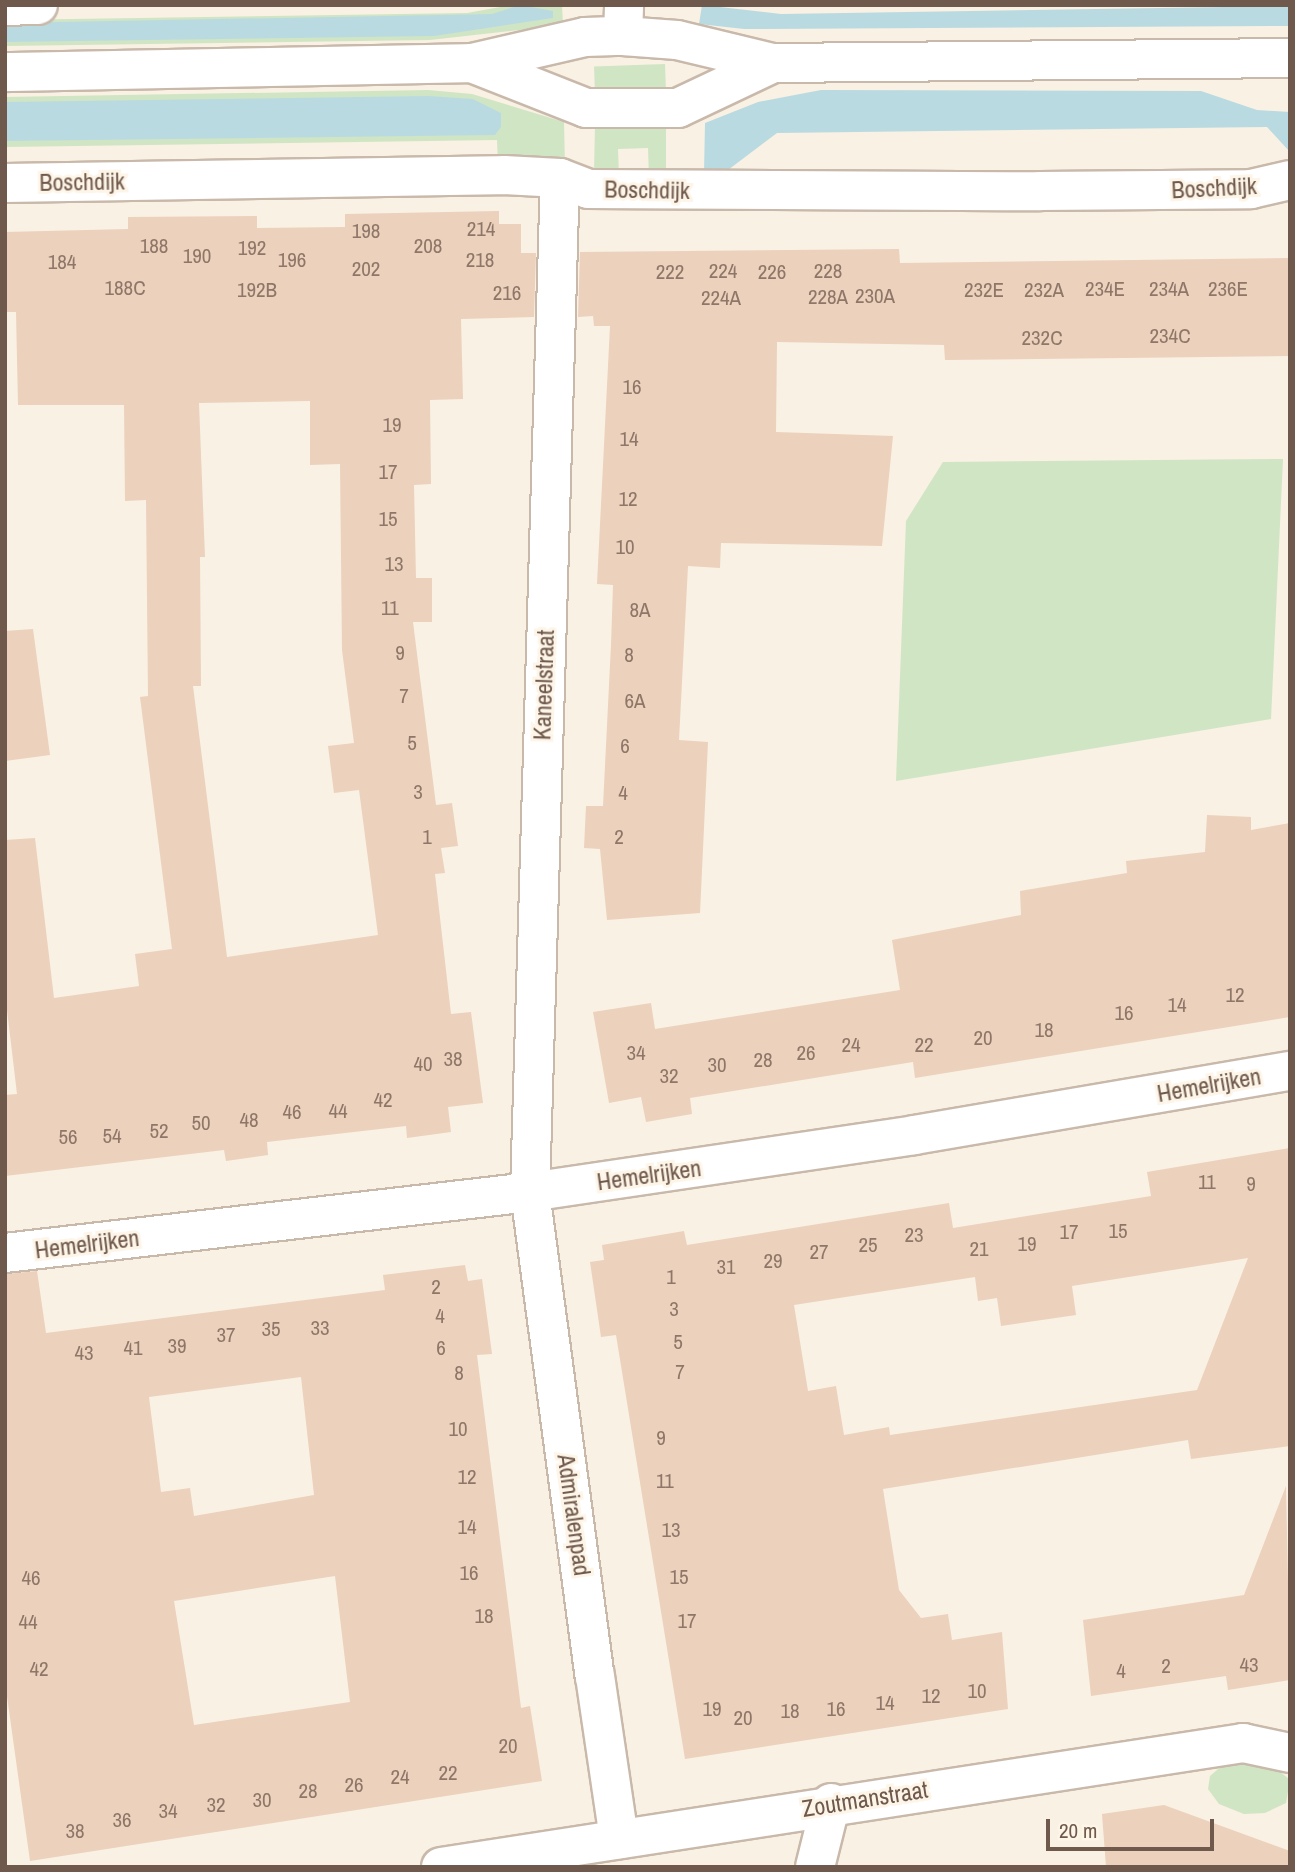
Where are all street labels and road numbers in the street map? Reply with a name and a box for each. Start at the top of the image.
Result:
street label: Boschdijk [39,167,125,197]
street label: Boschdijk [1171,171,1257,205]
street label: Boschdijk [604,175,690,205]
street label: Kaneelstraat [528,629,560,741]
street label: Hemelrijken [1155,1062,1263,1108]
street label: Hemelrijken [595,1153,703,1197]
street label: Hemelrijken [33,1223,141,1265]
street label: Admiralenpad [551,1452,597,1578]
street label: Zoutmanstraat [800,1775,930,1823]

